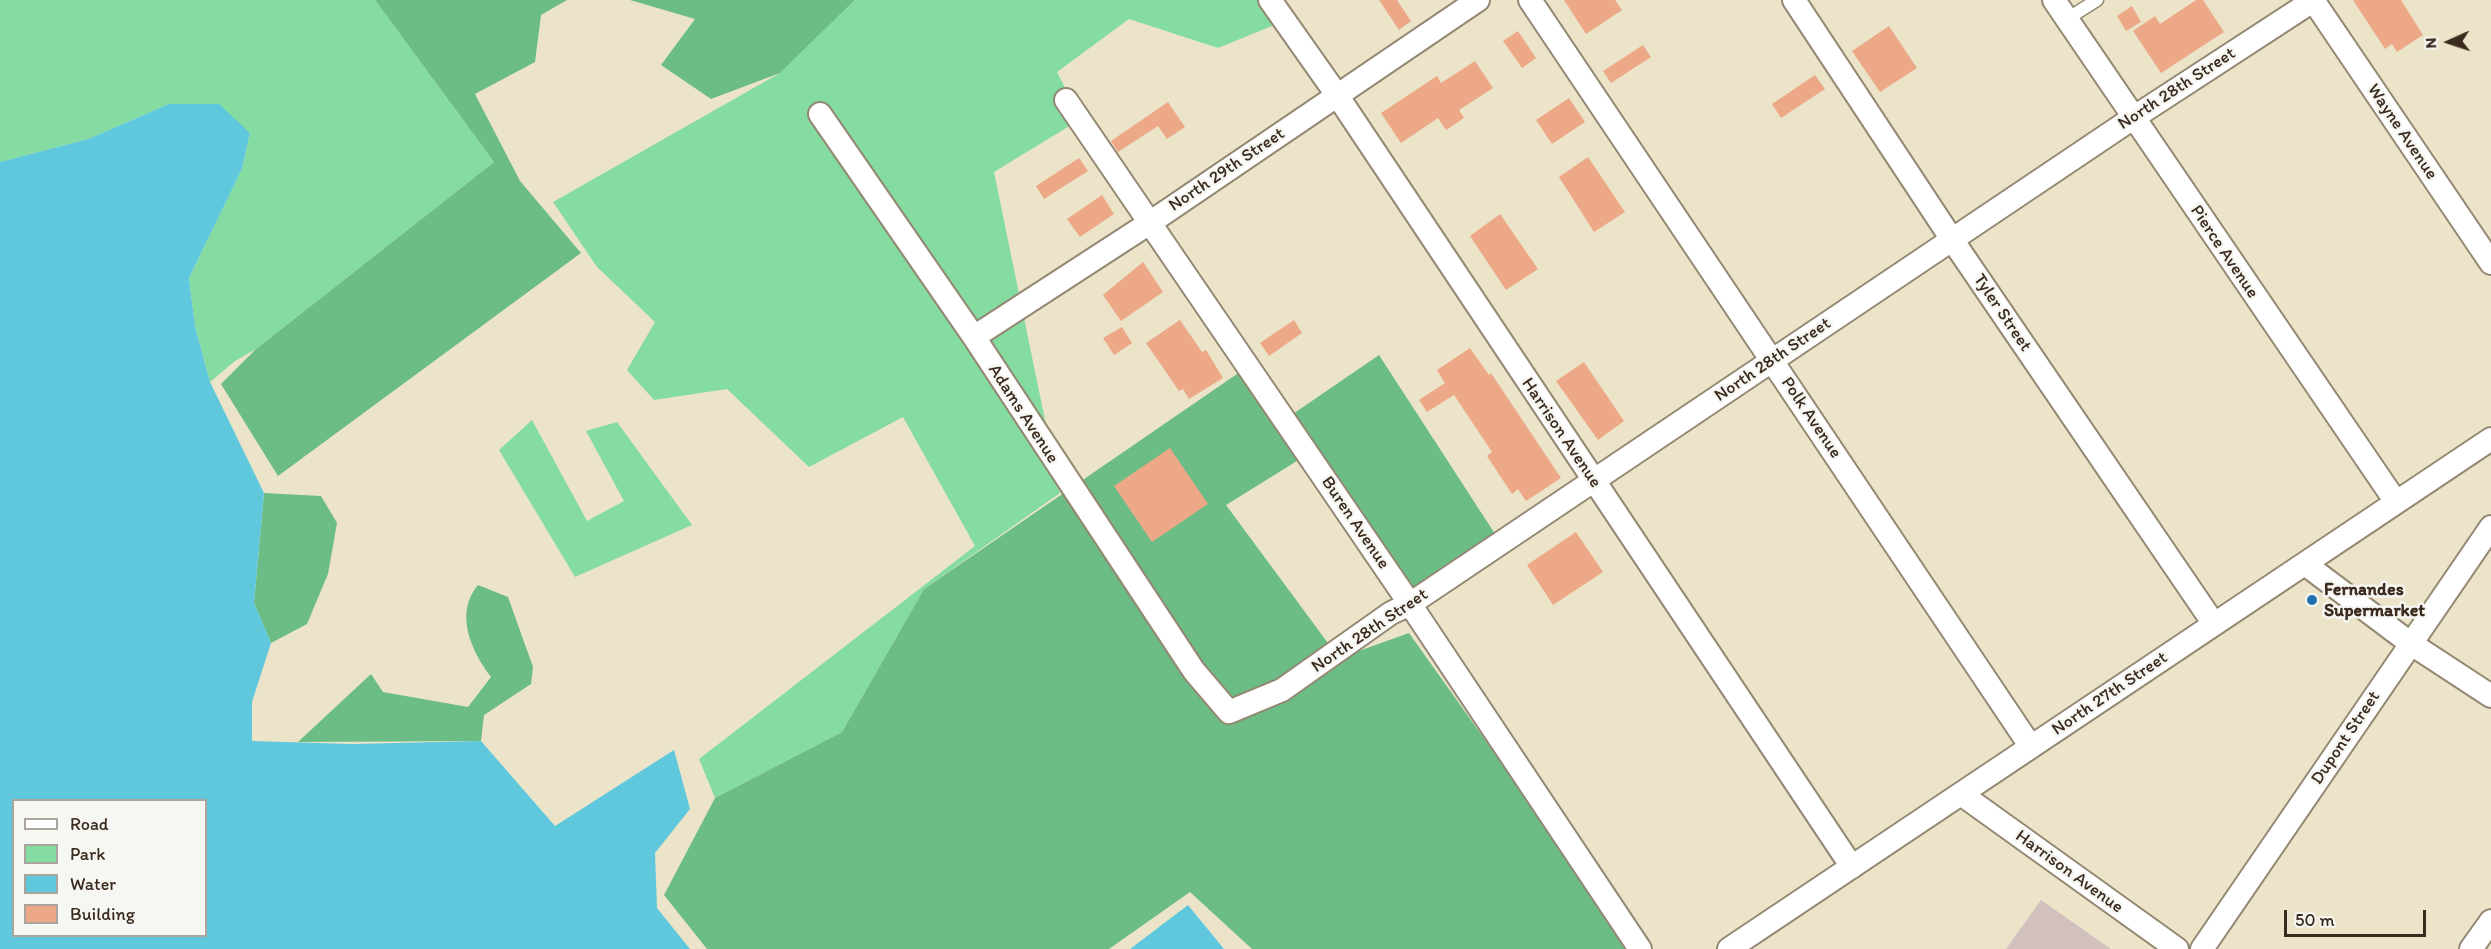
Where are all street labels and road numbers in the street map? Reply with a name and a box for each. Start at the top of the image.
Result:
street label: North 28th Street [2114,43,2240,135]
street label: Wayne Avenue [2362,80,2442,184]
street label: North 29th Street [1165,123,1289,217]
street label: Pierce Avenue [2185,201,2263,303]
street label: Tyler Street [1968,270,2036,356]
street label: North 28th Street [1711,313,1835,407]
street label: Adams Avenue [983,360,1063,468]
street label: Polk Avenue [1776,373,1846,463]
street label: Harrison Avenue [1516,374,1606,492]
street label: Buren Avenue [1316,473,1394,573]
street label: North 28th Street [1308,584,1432,678]
street label: North 27th Street [2048,647,2172,741]
street label: Dupont Street [2307,687,2385,789]
street label: Harrison Avenue [2011,826,2127,918]

